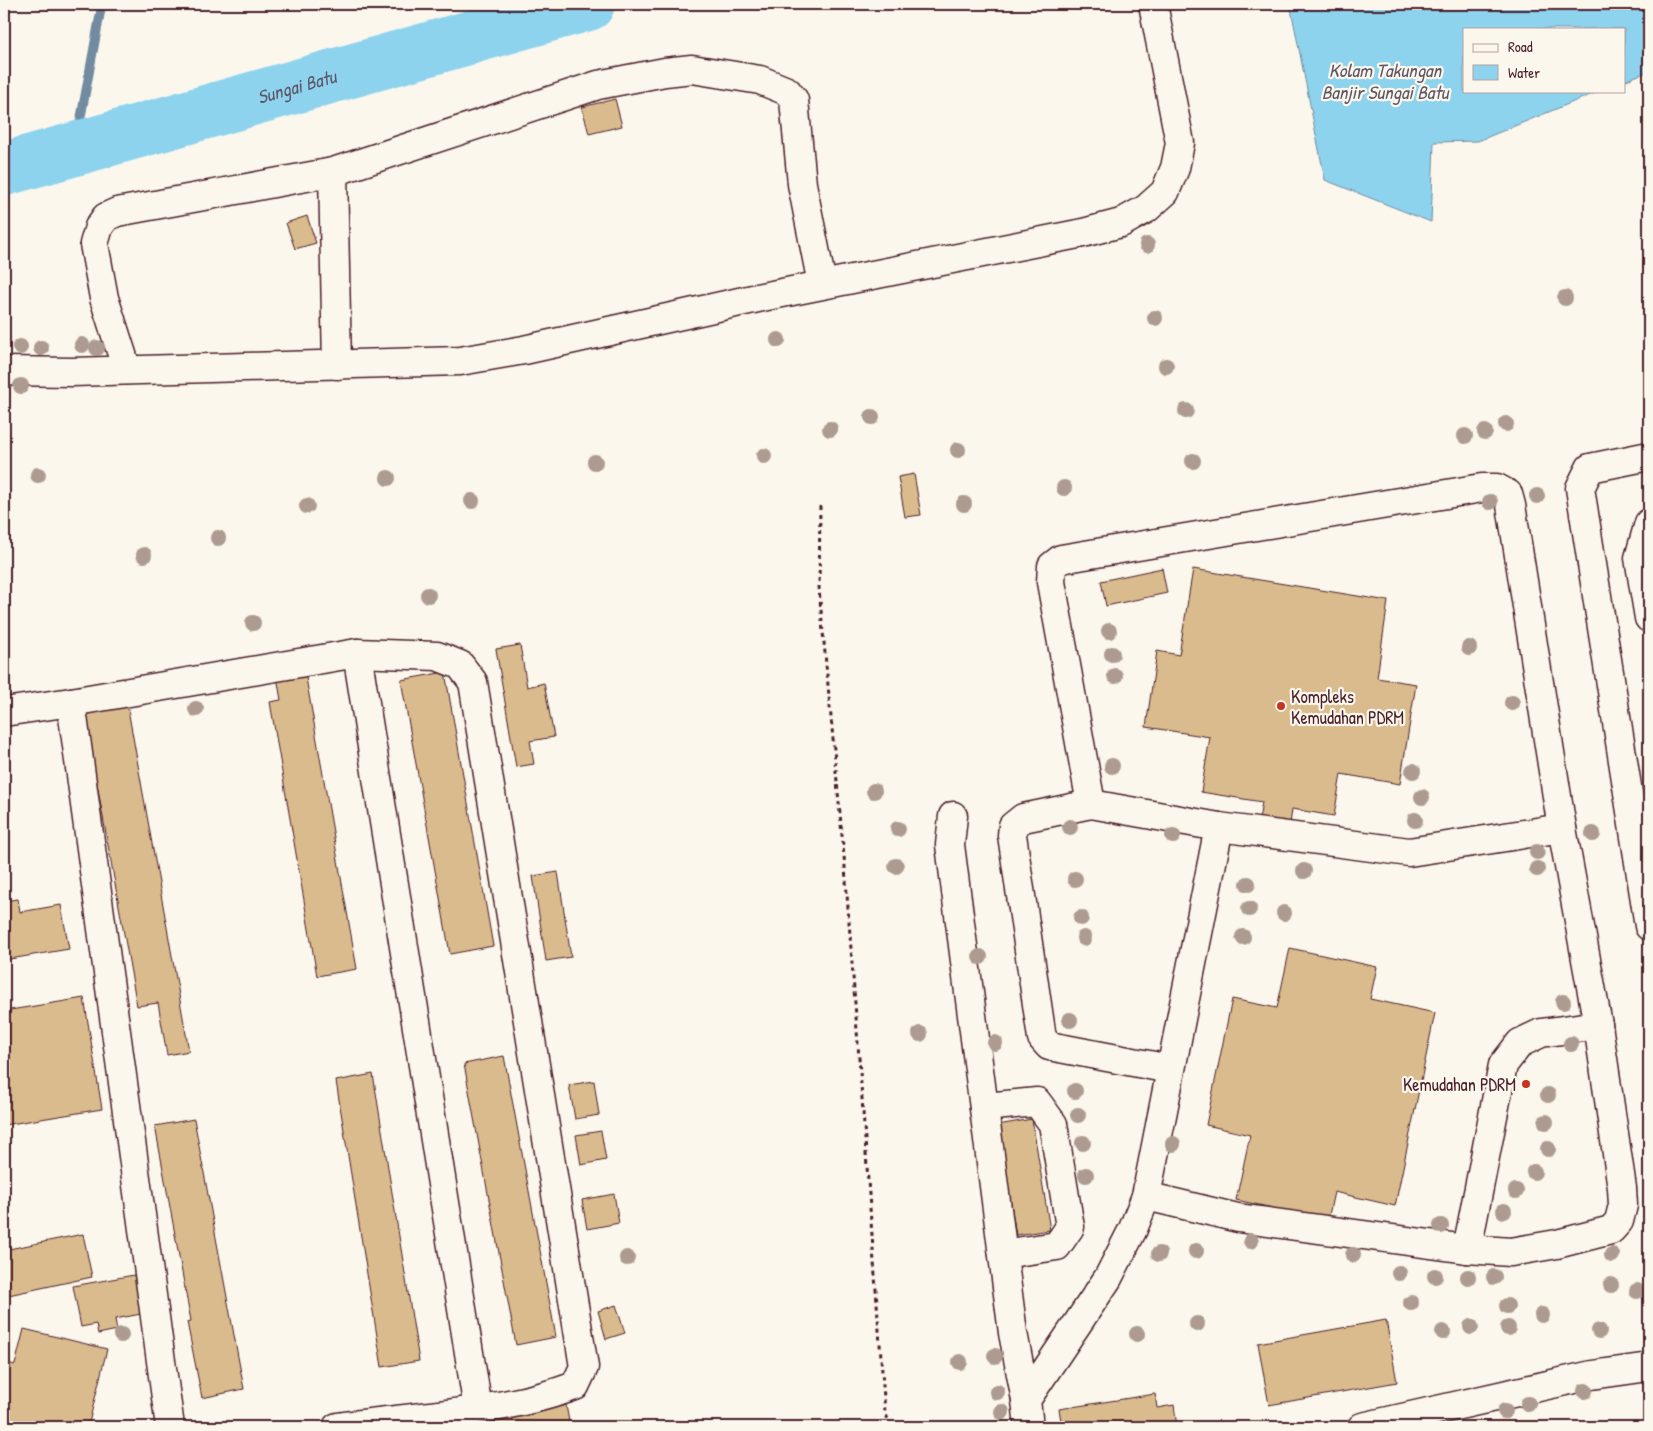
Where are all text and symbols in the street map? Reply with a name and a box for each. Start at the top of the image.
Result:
legend [1463,28,1626,92]
text: Road [1508,36,1533,57]
water label: Kolam Takungan Banjir Sungai Batu [1322,57,1450,105]
water label: Sungai Batu [254,62,340,110]
text: Water [1508,62,1540,83]
place label: Kompleks Kemudahan PDRM [1291,684,1404,730]
marker: Kompleks Kemudahan PDRM [1275,700,1287,712]
place label: Kemudahan PDRM [1403,1072,1516,1097]
marker: Kemudahan PDRM [1520,1078,1532,1090]

